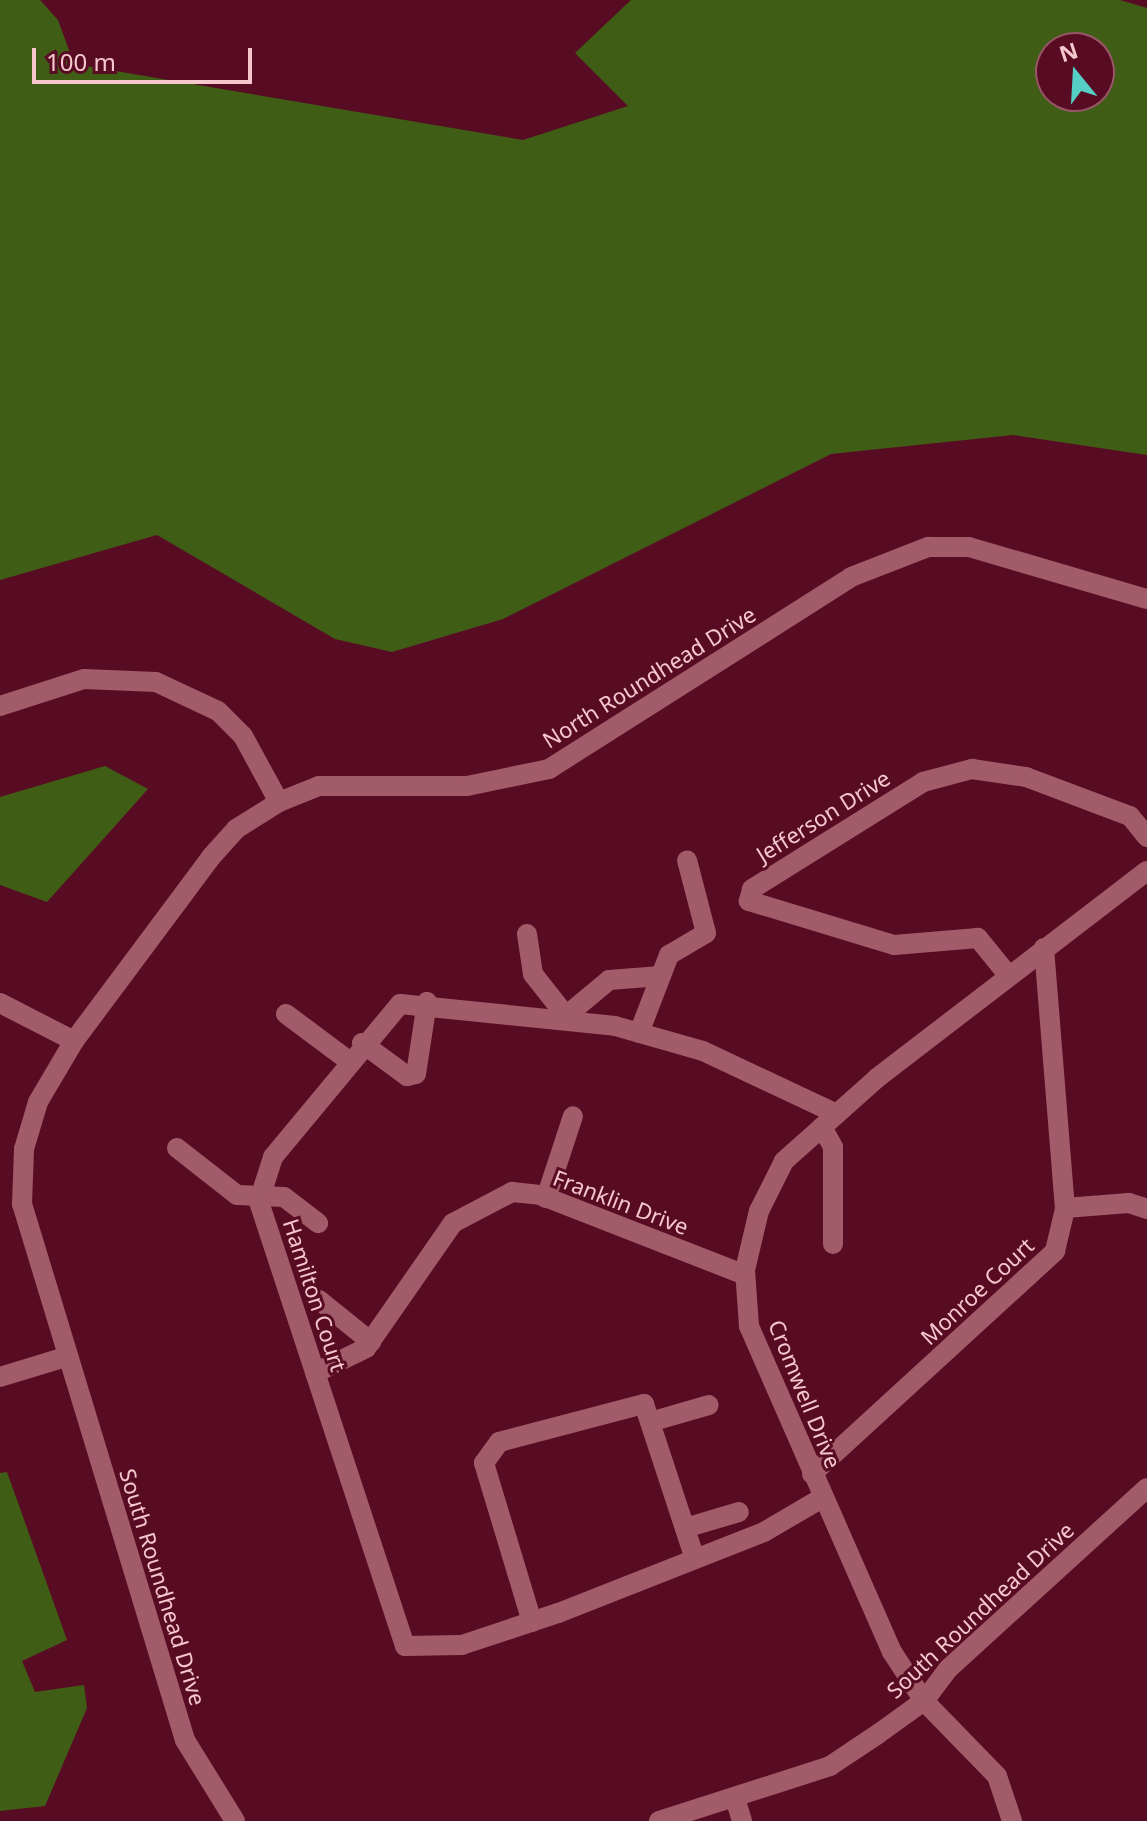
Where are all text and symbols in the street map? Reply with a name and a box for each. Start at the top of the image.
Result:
scale bar [36,32,256,82]
north arrow [1035,32,1115,112]
text: N [1055,34,1081,68]
text: 100 m [46,45,116,78]
street label: North Roundhead Drive [538,601,760,753]
street label: Jefferson Drive [751,764,895,868]
street label: Franklin Drive [550,1164,692,1240]
street label: Hamilton Court [278,1215,352,1375]
street label: Monroe Court [915,1232,1039,1350]
street label: Cromwell Drive [763,1316,847,1472]
street label: South Roundhead Drive [114,1466,212,1708]
street label: South Roundhead Drive [881,1516,1079,1704]

